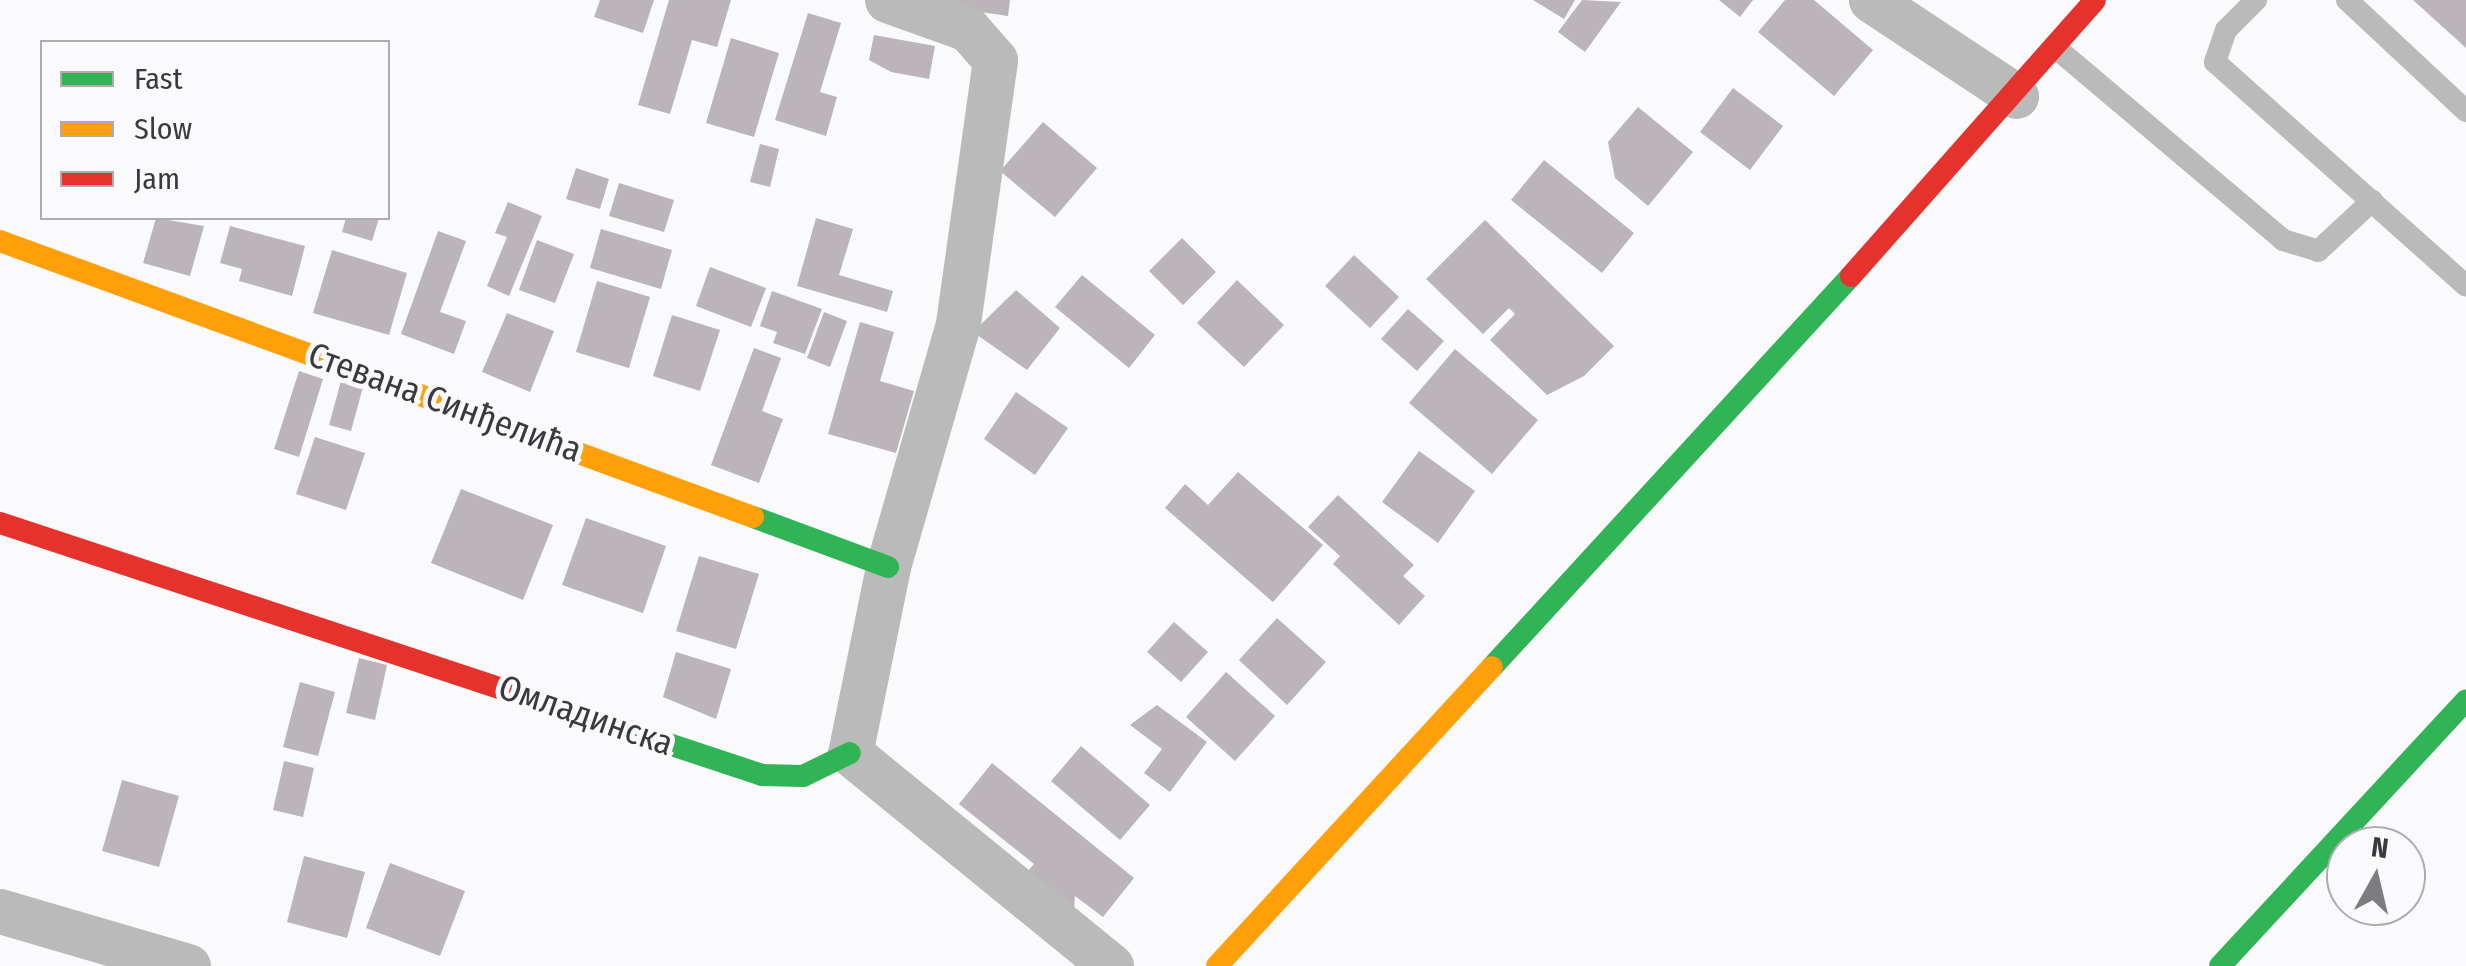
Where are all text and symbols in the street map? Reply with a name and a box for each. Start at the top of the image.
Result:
legend [40,40,390,220]
text: Fast [134,61,182,97]
text: Slow [134,111,192,147]
text: Jam [134,161,180,197]
street label: Стевана Синђелића [303,333,587,471]
street label: Омладинска [493,666,679,764]
north arrow [2326,826,2426,926]
text: N [2369,830,2391,865]

